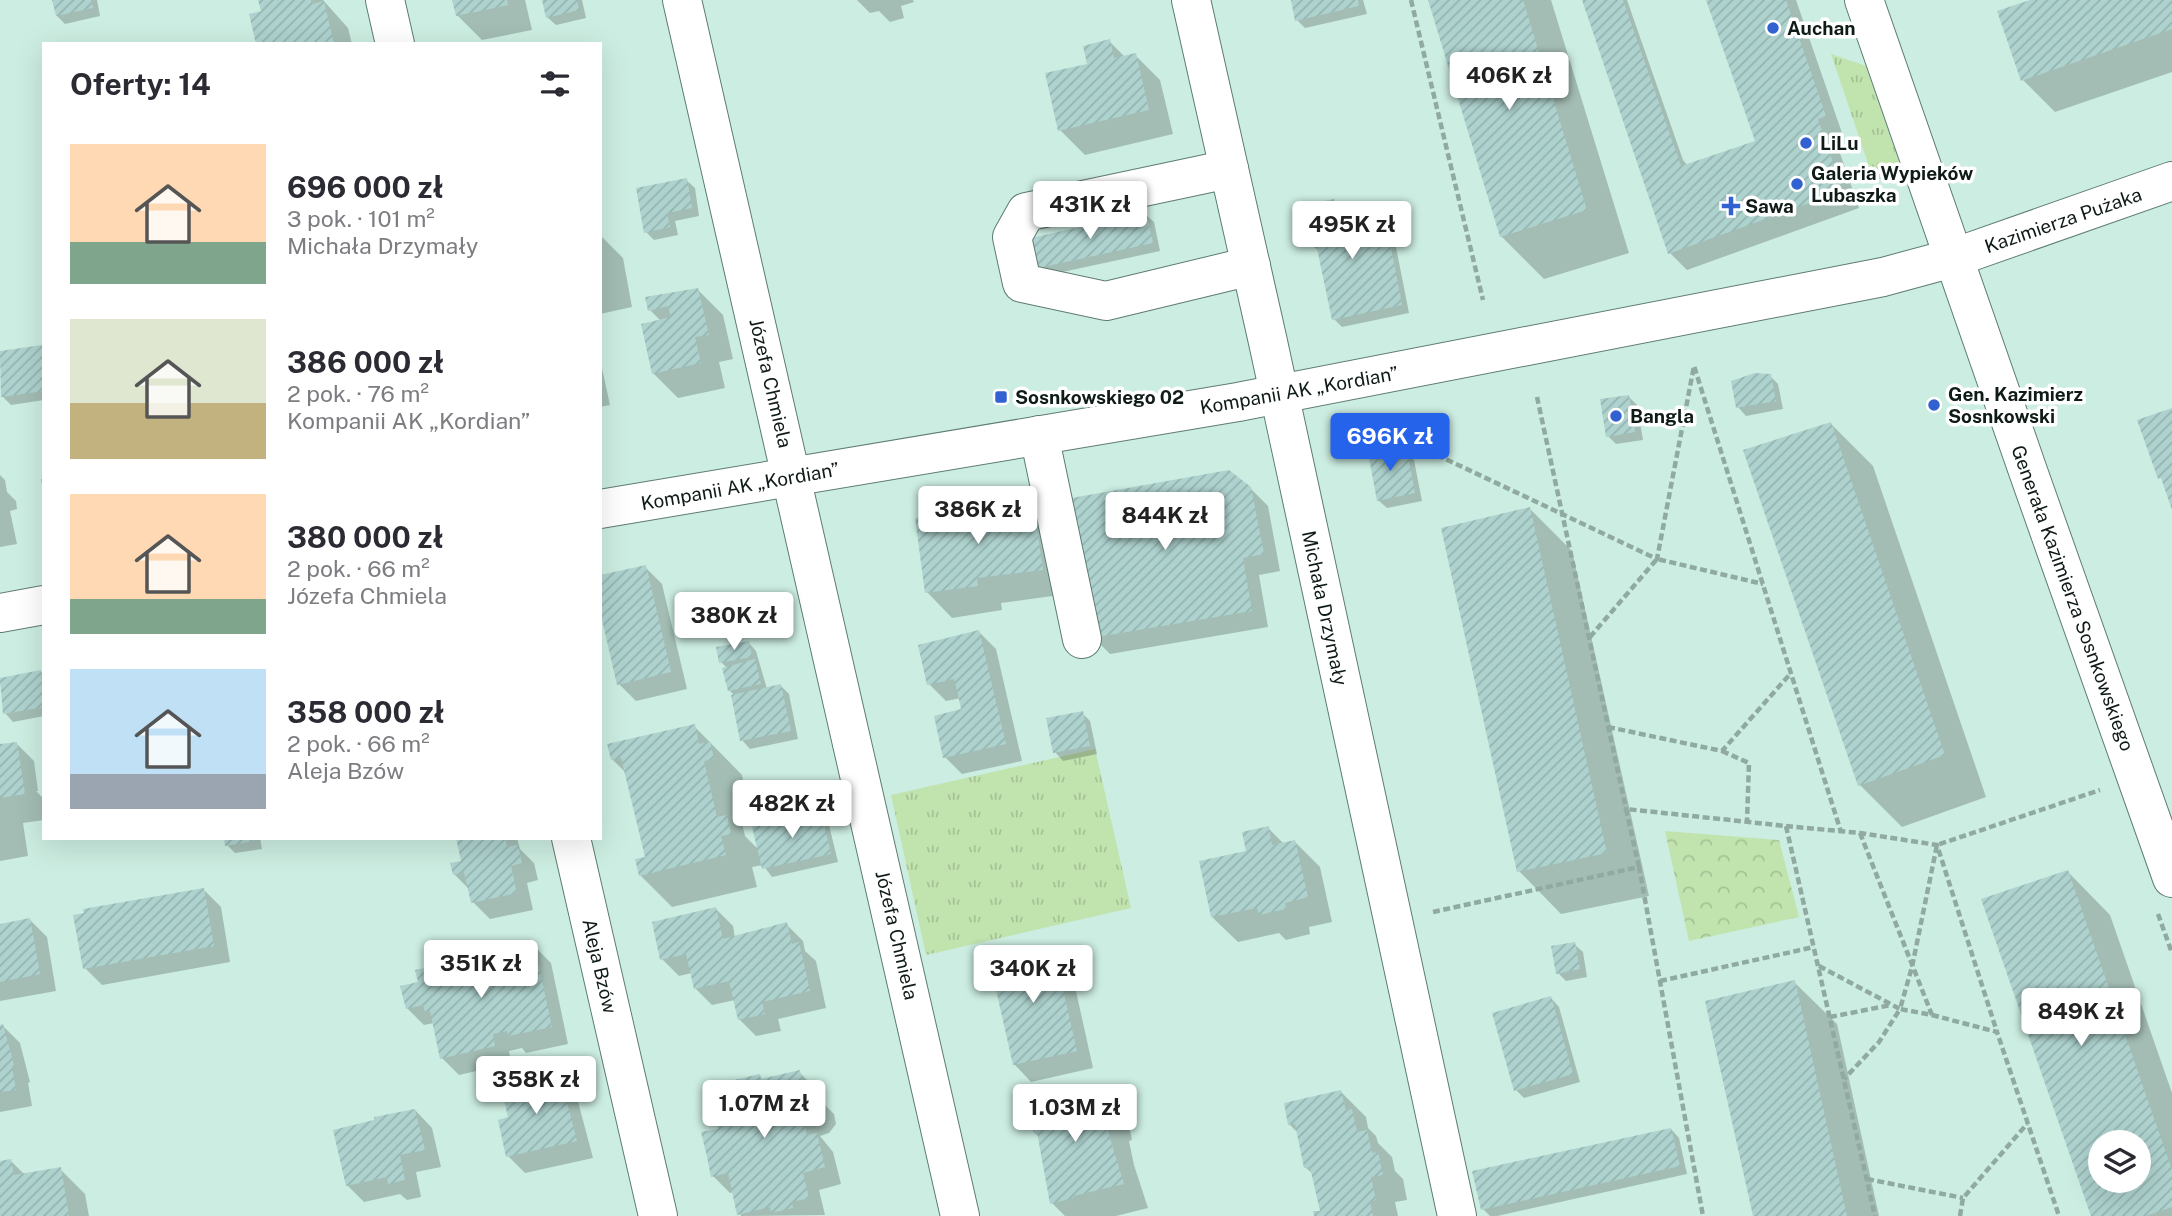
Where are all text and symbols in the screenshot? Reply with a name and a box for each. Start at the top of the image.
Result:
place label: Auchan [1787,17,1855,39]
marker: Auchan [1765,20,1781,36]
pin: 406K zł [1444,52,1574,112]
text: 406K zł [1466,61,1552,88]
icon: filters [536,65,574,103]
text: Oferty: 14 [70,66,211,102]
place label: LiLu [1820,132,1859,154]
marker: LiLu [1798,135,1814,151]
place label: Galeria Wypieków Lubaszka [1811,162,1973,206]
text: 696 000 zł [287,169,444,205]
icon: home [126,172,210,256]
marker: Galeria Wypieków Lubaszka [1789,176,1805,192]
pin: 431K zł [1025,182,1155,241]
street label: Kazimierza Pużaka [1982,183,2144,257]
text: 431K zł [1049,190,1131,217]
place label: Sawa [1745,195,1794,217]
marker: Sawa [1723,198,1739,214]
pin: 495K zł [1287,202,1417,261]
text: 3 pok. · 101 m² [287,205,435,232]
text: 495K zł [1308,210,1396,237]
text: Michała Drzymały [287,232,478,259]
street label: Józefa Chmiela [745,316,797,450]
text: 386 000 zł [287,344,444,380]
icon: home [126,347,210,431]
street label: Kompanii AK „Kordian” [1198,362,1400,418]
text: 2 pok. · 76 m² [287,380,429,407]
place label: Gen. Kazimierz Sosnkowski [1948,383,2083,427]
place label: Sosnkowskiego 02 [1015,386,1184,408]
marker: Sosnkowskiego 02 [993,389,1009,405]
marker: Gen. Kazimierz Sosnkowski [1926,397,1942,413]
place label: Bangla [1630,405,1694,427]
text: Kompanii AK „Kordian” [287,407,530,434]
marker: Bangla [1608,408,1624,424]
pin: 696K zł [1325,414,1455,473]
text: 696K zł [1346,422,1434,449]
street label: Generała Kazimierza Sosnkowskiego [2007,442,2139,754]
street label: Kompanii AK „Kordian” [639,458,841,514]
pin: 386K zł [913,486,1043,546]
pin: 844K zł [1100,492,1230,552]
text: 386K zł [934,495,1022,522]
text: 844K zł [1121,501,1209,528]
text: 380 000 zł [287,519,444,555]
icon: home [126,522,210,606]
street label: Michała Drzymały [1298,528,1352,688]
text: 2 pok. · 66 m² [287,555,430,582]
text: Józefa Chmiela [287,582,447,609]
pin: 380K zł [669,592,799,652]
text: 380K zł [690,601,778,628]
text: 358 000 zł [287,694,445,730]
icon: home [126,697,210,781]
text: 2 pok. · 66 m² [287,730,430,757]
text: Aleja Bzów [287,757,404,784]
pin: 482K zł [727,780,857,840]
text: 482K zł [749,789,835,816]
street label: Józefa Chmiela [871,868,923,1002]
street label: Aleja Bzów [578,916,622,1016]
pin: 351K zł [416,940,546,1000]
pin: 340K zł [968,946,1098,1005]
text: 351K zł [440,949,522,976]
text: 340K zł [990,954,1076,981]
pin: 849K zł [2016,988,2146,1048]
text: 849K zł [2037,997,2125,1024]
pin: 358K zł [471,1056,601,1116]
text: 358K zł [492,1065,580,1092]
pin: 1.07M zł [692,1080,836,1140]
pin: 1.03M zł [1003,1084,1147,1144]
text: 1.07M zł [718,1089,810,1116]
text: 1.03M zł [1029,1093,1121,1120]
map controls [2088,1130,2151,1193]
button: layers [2088,1130,2151,1193]

